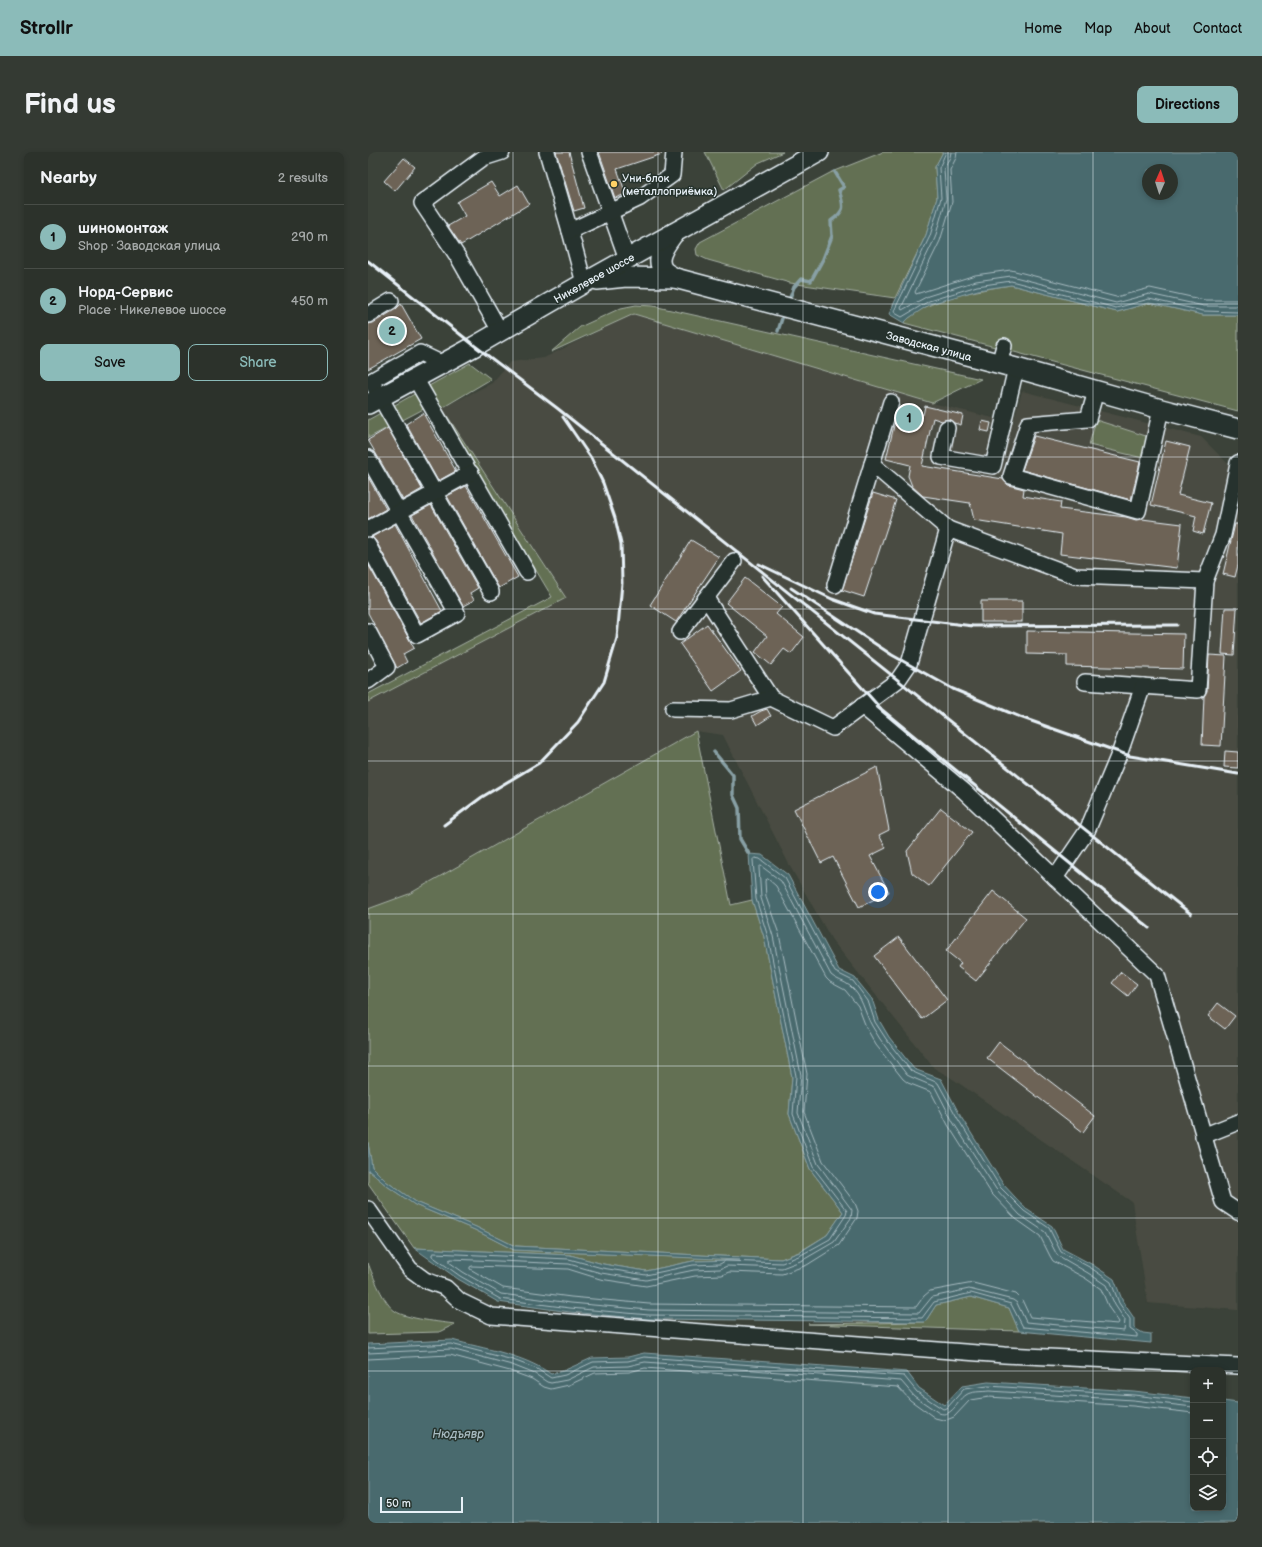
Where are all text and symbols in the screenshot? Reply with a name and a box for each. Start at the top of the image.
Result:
text: Strollr [20,17,73,40]
text: Home [1024,20,1062,37]
text: Map [1084,20,1112,37]
text: About [1134,20,1171,37]
text: Contact [1193,20,1242,37]
button: Directions [1137,86,1238,123]
text: Find us [24,88,116,121]
north arrow [1142,164,1178,200]
text: Nearby [40,168,97,188]
text: 2 results [278,170,328,186]
place label: Уни-блок (металлоприёмка) [622,172,717,198]
marker: Уни-блок (металлоприёмка) [609,179,619,189]
text: шиномонтаж [78,219,168,238]
text: 1 [50,229,56,245]
text: 290 m [291,229,328,245]
text: Shop · Заводская улица [78,238,220,254]
street label: Никелевое шоссе [552,251,637,306]
text: Норд-Сервис [78,283,173,302]
text: 2 [49,293,57,309]
text: 450 m [291,293,328,309]
text: Place · Никелевое шоссе [78,302,226,318]
pin: 2 [379,316,405,346]
street label: Заводская улица [885,329,973,364]
button: Save [40,344,180,381]
button: Share [188,344,328,381]
pin: 1 [896,403,922,433]
your location [868,882,888,902]
map controls [1190,1367,1226,1511]
button: + [1190,1367,1226,1403]
button: − [1190,1403,1226,1439]
water label: Нюдъявр [432,1427,484,1442]
button: locate [1190,1439,1226,1475]
button: layers [1190,1475,1226,1511]
scale bar [380,1495,463,1514]
text: 50 m [386,1497,411,1510]

